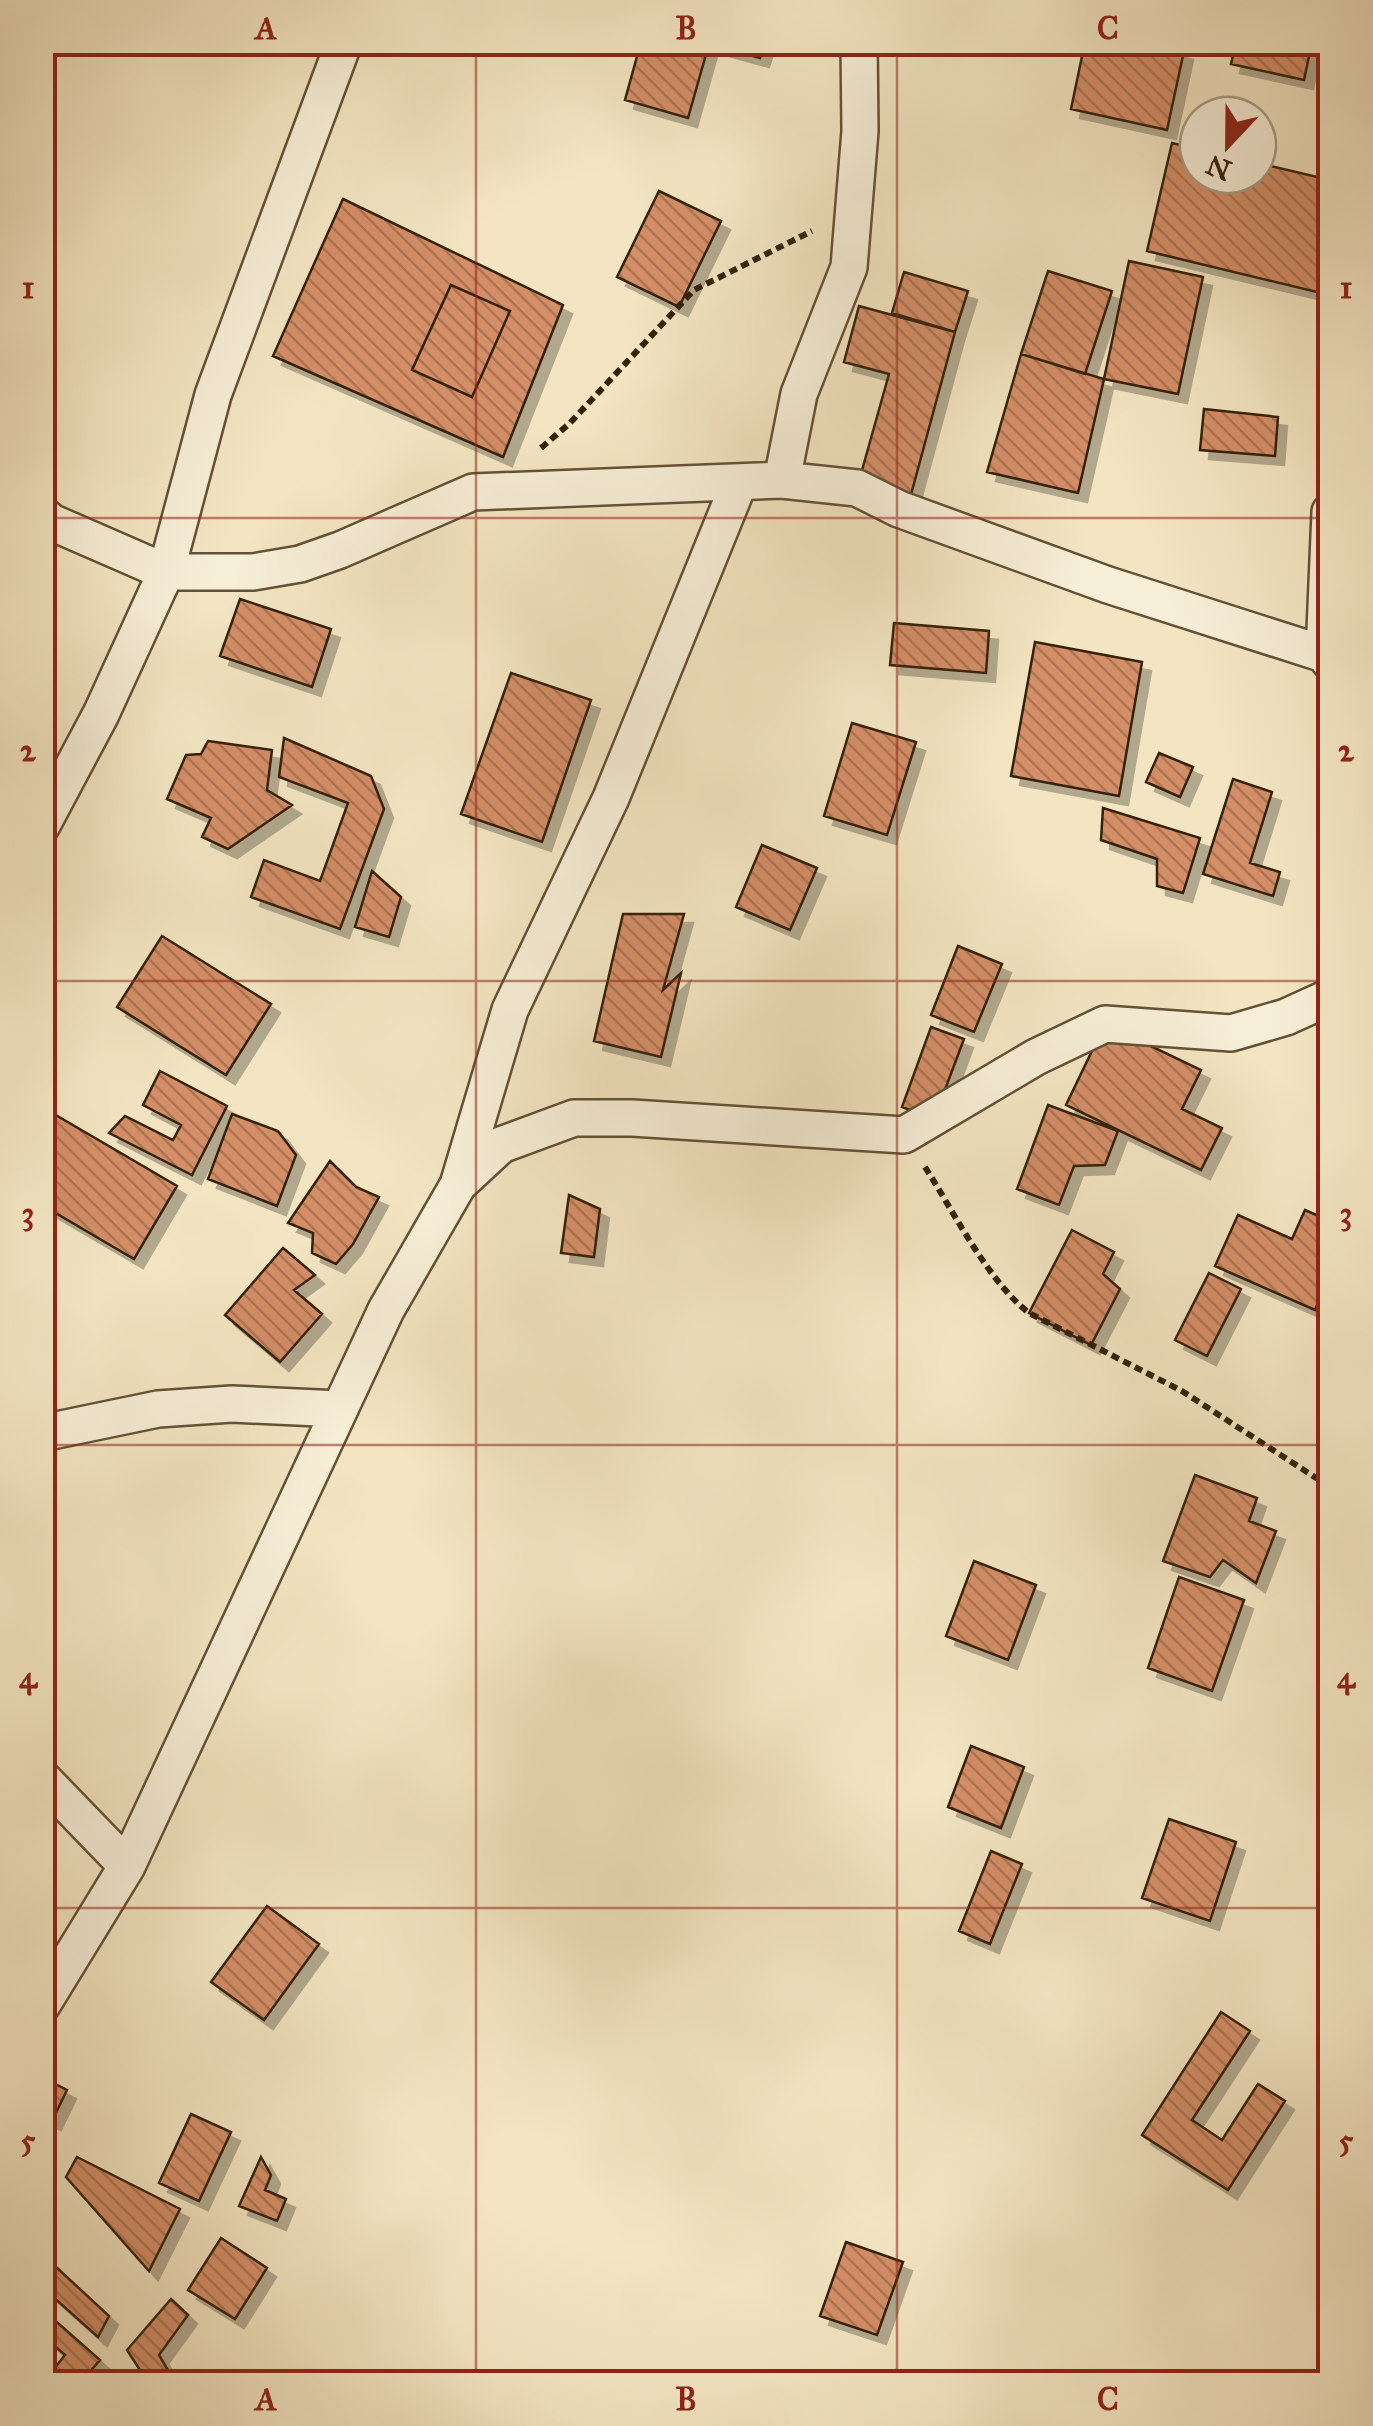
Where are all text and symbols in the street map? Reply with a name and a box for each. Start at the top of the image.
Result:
text: A [253,9,277,48]
text: B [675,9,697,48]
text: C [1097,9,1119,48]
north arrow [1178,95,1278,195]
text: N [1201,147,1236,188]
text: 1 [22,268,35,307]
text: 1 [1340,268,1353,307]
text: 2 [20,731,37,770]
text: 2 [1338,731,1355,770]
text: 3 [22,1194,34,1233]
text: 3 [1340,1194,1352,1233]
text: 4 [19,1658,38,1697]
text: 4 [1337,1658,1356,1697]
text: 5 [21,2121,36,2160]
text: 5 [1339,2121,1354,2160]
text: A [253,2380,277,2419]
text: B [675,2380,697,2419]
text: C [1097,2380,1119,2419]

